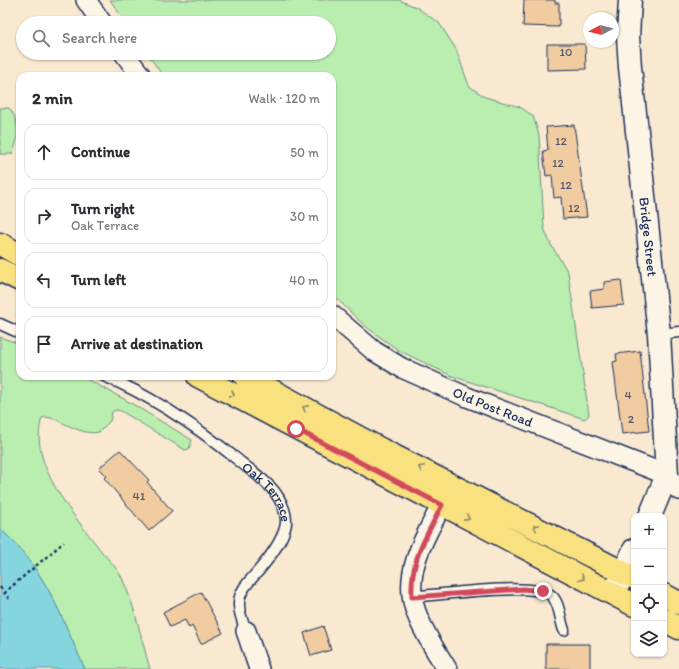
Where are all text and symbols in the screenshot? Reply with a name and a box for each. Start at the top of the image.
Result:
north arrow [583,12,619,48]
search box [16,16,336,60]
icon: search [30,27,52,49]
text: Search here [62,29,137,47]
house number: 10 [560,45,572,59]
text: 2 min [32,88,72,108]
text: Walk · 120 m [249,91,320,106]
house number: 12 [555,134,568,148]
icon: ahead [33,141,55,163]
text: Continue [71,143,130,161]
text: 50 m [290,145,319,160]
house number: 12 [552,156,565,170]
house number: 12 [560,178,573,192]
street label: Bridge Street [636,196,661,277]
text: Turn right [71,200,135,218]
house number: 12 [568,201,581,215]
icon: right [33,205,55,227]
text: 30 m [290,209,319,224]
text: Oak Terrace [71,218,139,233]
icon: left [33,269,55,291]
text: Turn left [71,271,126,289]
text: 40 m [289,273,319,288]
icon: arrive [33,333,55,355]
text: Arrive at destination [71,335,203,353]
street label: Old Post Road [450,383,536,431]
house number: 4 [624,388,632,402]
one-way arrow [228,390,235,397]
one-way arrow [302,406,309,413]
house number: 2 [628,412,635,426]
route start [287,420,305,438]
street label: Oak Terrace [239,458,295,523]
one-way arrow [417,465,425,473]
house number: 41 [133,489,146,503]
one-way arrow [463,513,470,521]
map controls [631,513,667,657]
button: + [631,513,667,549]
one-way arrow [533,525,540,532]
button: − [631,549,667,585]
one-way arrow [578,573,585,581]
route end [534,582,552,600]
button: locate [631,585,667,621]
button: layers [631,621,667,657]

